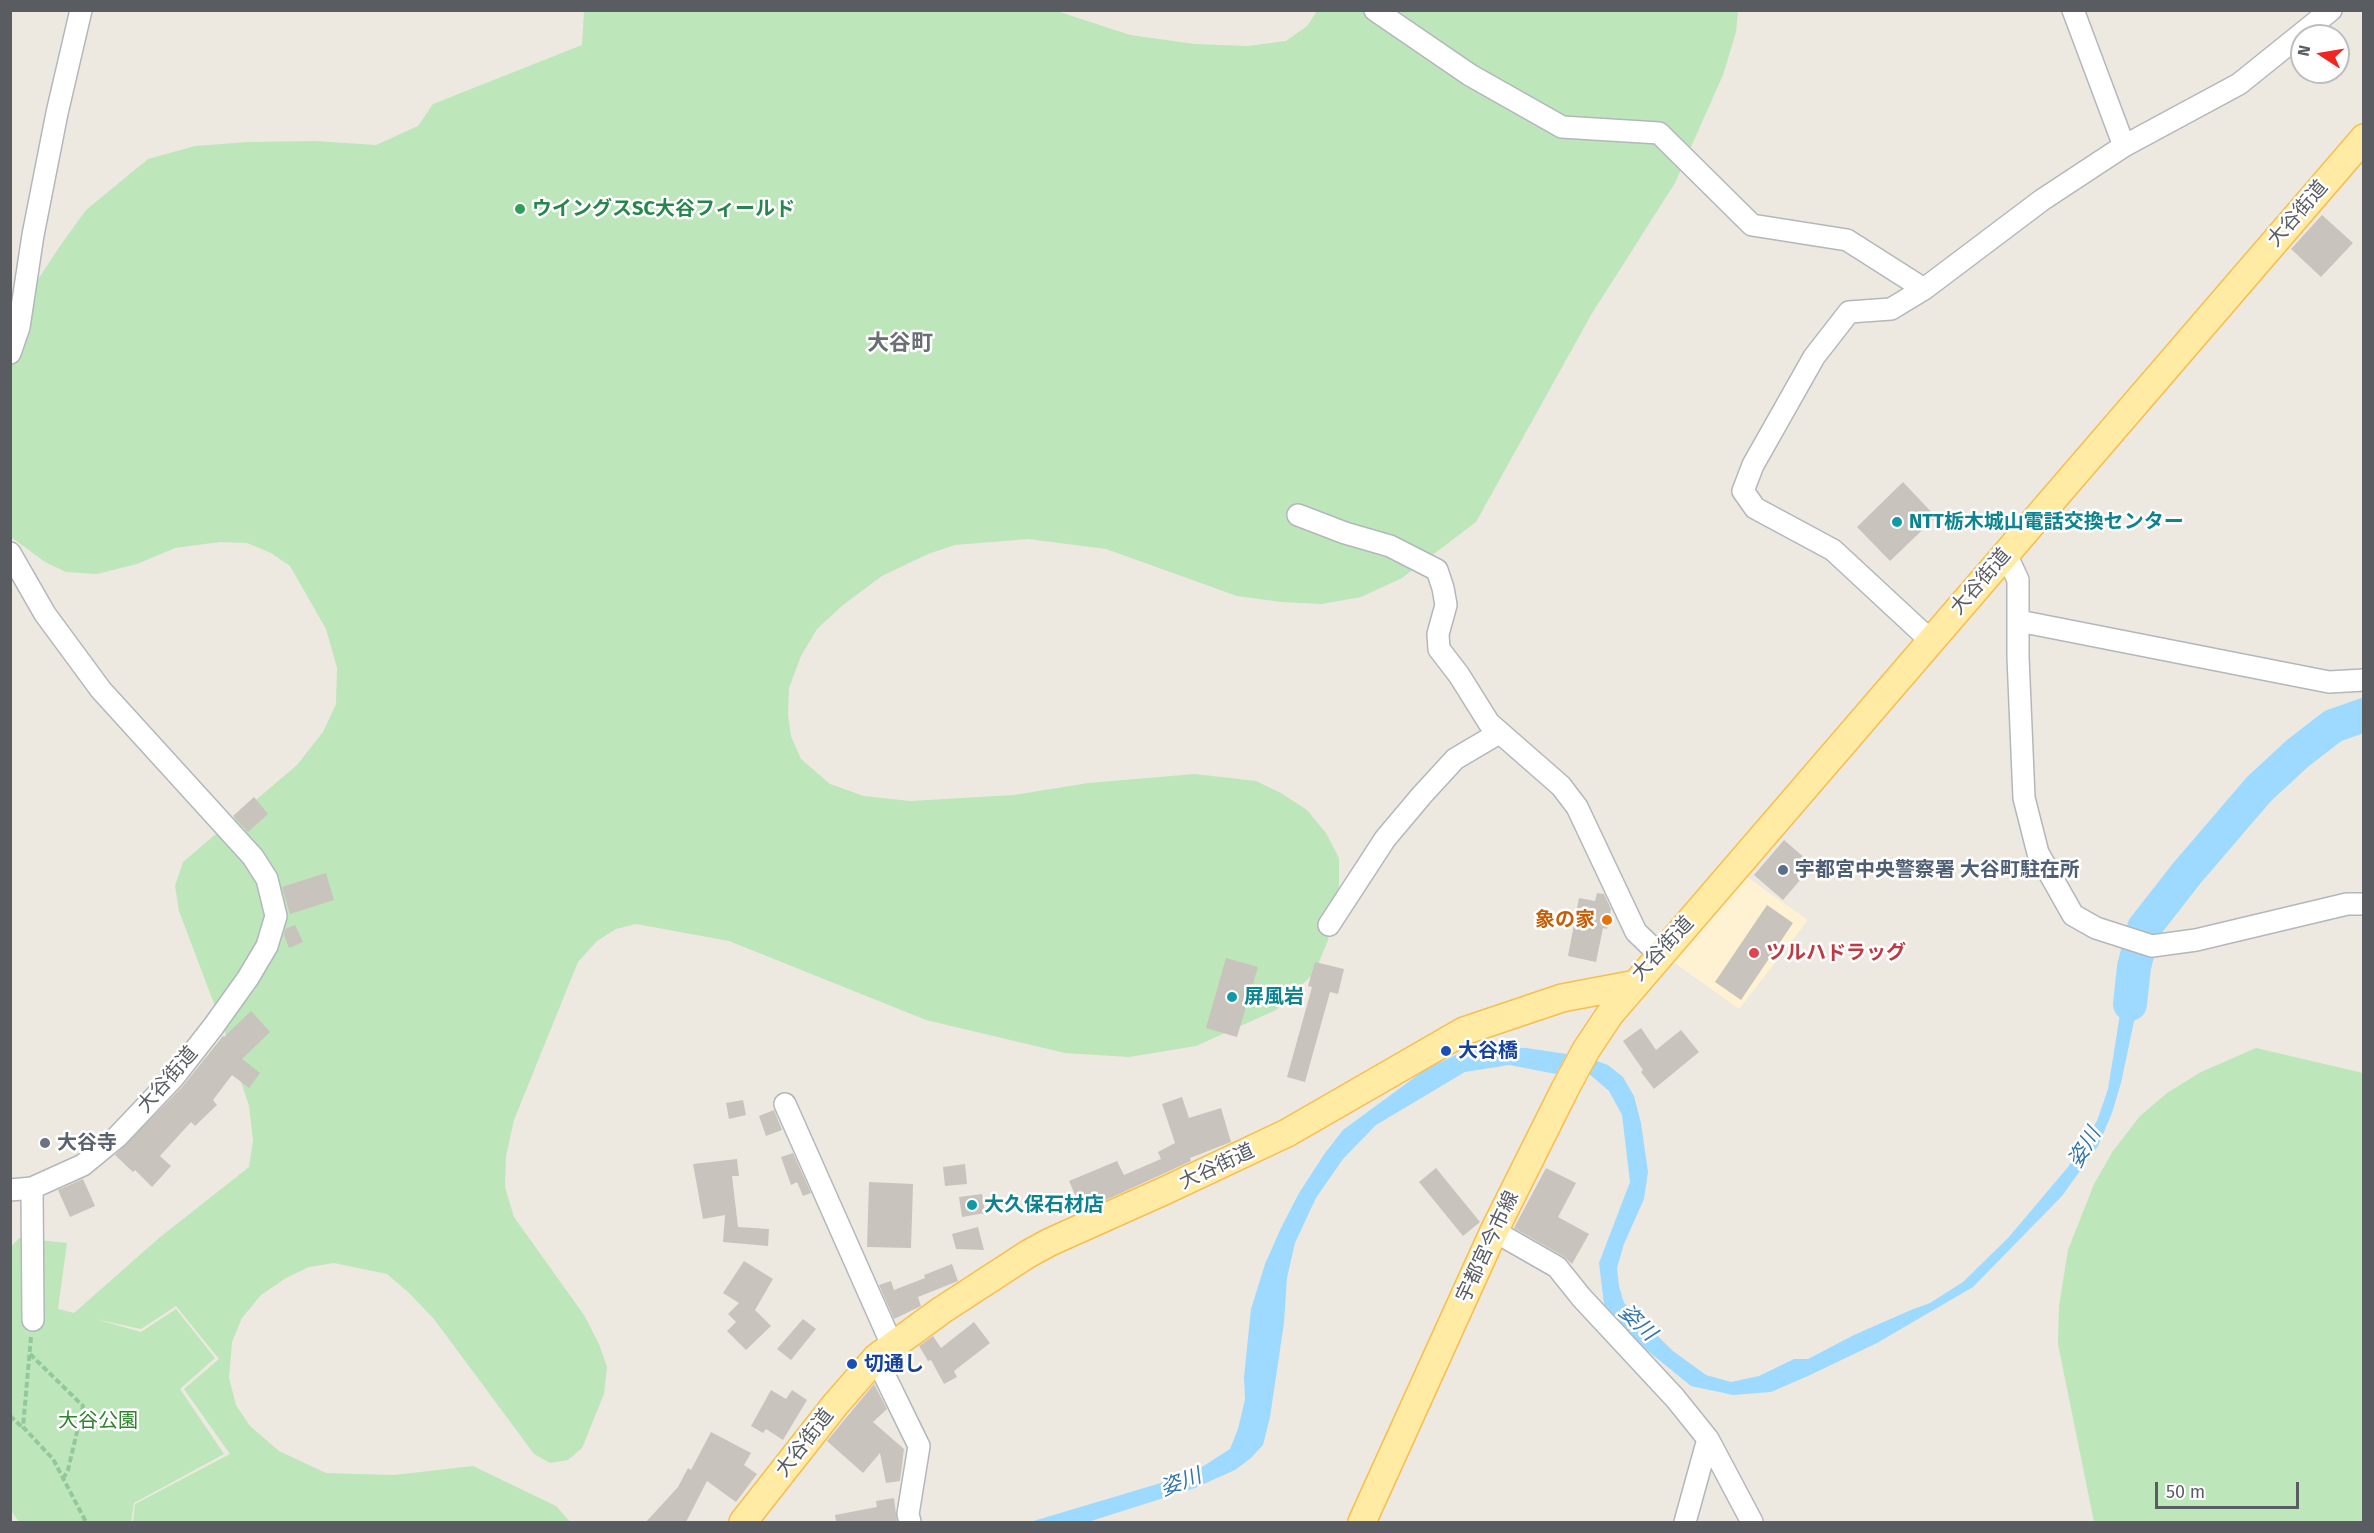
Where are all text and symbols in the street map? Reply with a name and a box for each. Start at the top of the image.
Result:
north arrow [2290,24,2350,84]
text: N [2293,43,2314,58]
street label: 大谷街道 [2263,176,2333,252]
place label: ウイングスSC大谷フィールド [532,197,795,221]
marker: ウイングスSC大谷フィールド [513,202,527,216]
district label: 大谷町 [867,331,933,357]
place label: NTT栃木城山電話交換センター [1909,510,2184,534]
marker: NTT栃木城山電話交換センター [1890,515,1904,529]
street label: 大谷街道 [1946,544,2016,620]
place label: 宇都宮中央警察署 大谷町駐在所 [1795,858,2080,882]
marker: 宇都宮中央警察署 大谷町駐在所 [1776,863,1790,877]
place label: 象の家 [1535,908,1595,932]
street label: 大谷街道 [1627,912,1699,986]
marker: 象の家 [1600,913,1614,927]
place label: ツルハドラッグ [1766,941,1906,965]
marker: ツルハドラッグ [1747,946,1761,960]
place label: 屏風岩 [1244,985,1304,1009]
marker: 屏風岩 [1225,990,1239,1004]
place label: 大谷橋 [1458,1039,1518,1063]
street label: 大谷街道 [133,1042,203,1118]
marker: 大谷橋 [1439,1044,1453,1058]
water label: 姿川 [2063,1124,2107,1172]
place label: 大谷寺 [57,1131,117,1155]
marker: 大谷寺 [38,1136,52,1150]
street label: 大谷街道 [1176,1139,1258,1195]
street label: 宇都宮今市線 [1452,1188,1524,1306]
place label: 大久保石材店 [984,1193,1104,1217]
marker: 大久保石材店 [965,1198,979,1212]
water label: 姿川 [1613,1299,1661,1347]
place label: 切通し [864,1352,924,1376]
marker: 切通し [845,1357,859,1371]
street label: 大谷街道 [771,1404,839,1482]
park label: 大谷公園 [58,1409,138,1433]
water label: 姿川 [1157,1464,1205,1502]
scale bar [2158,1470,2302,1508]
text: 50 m [2166,1481,2205,1503]

